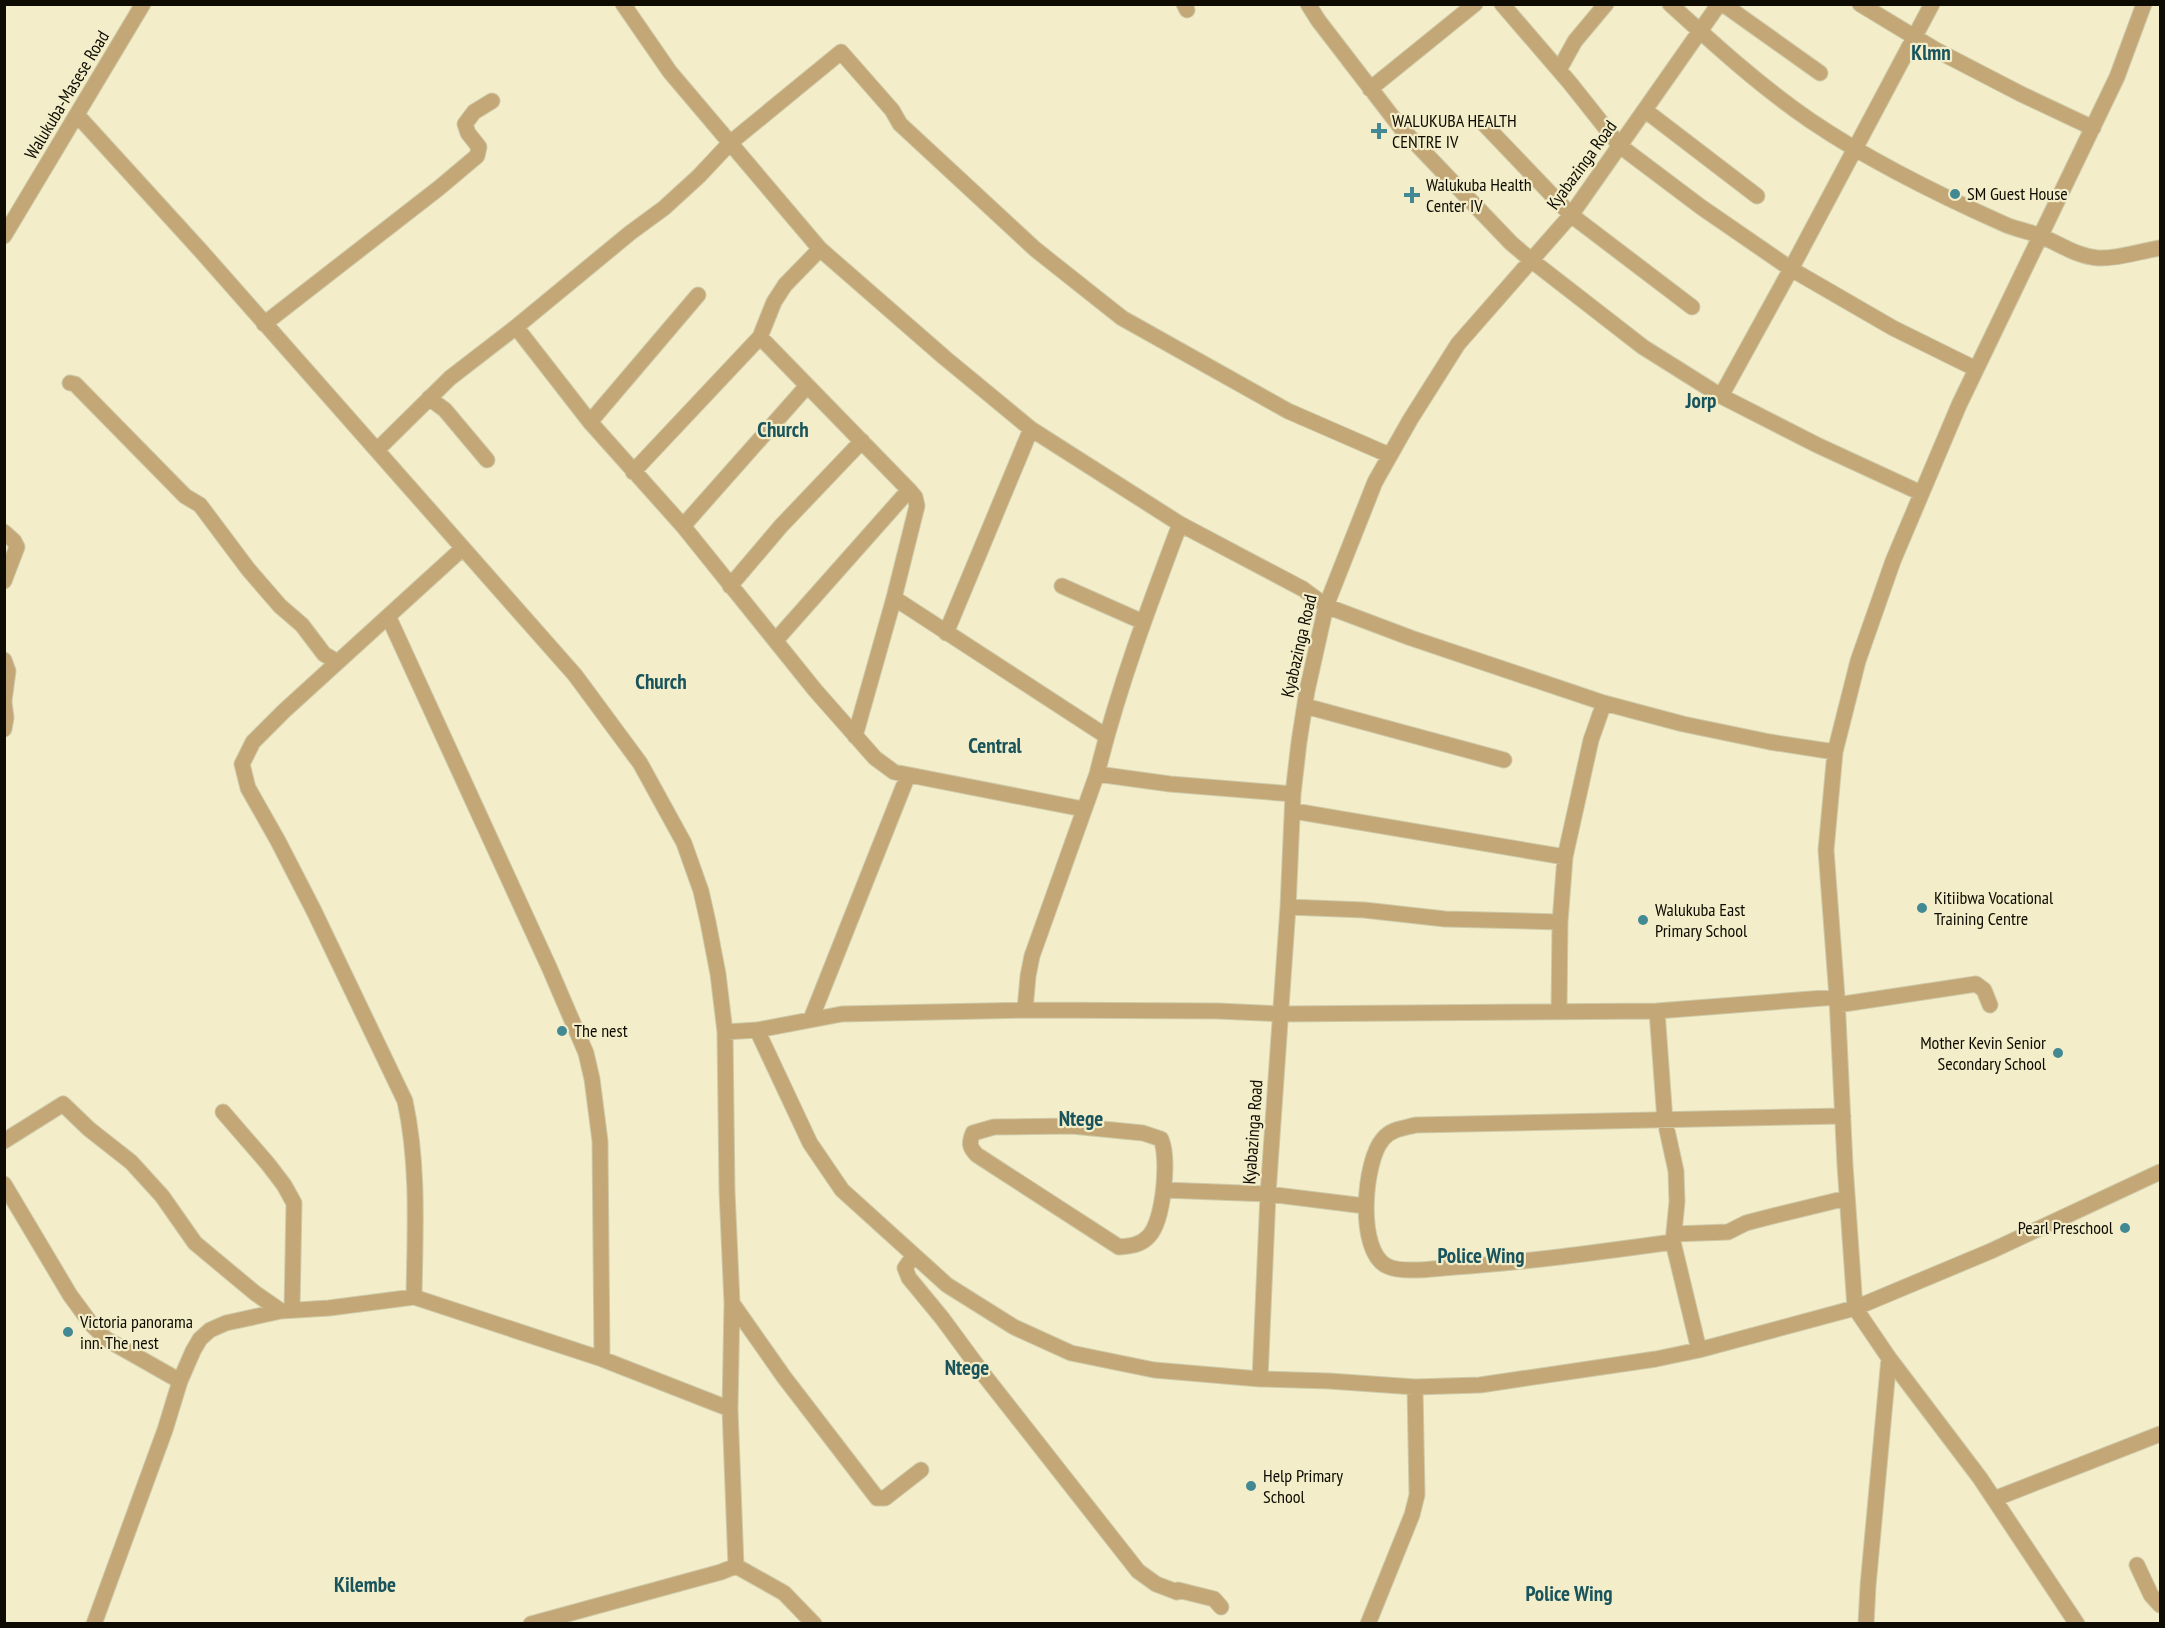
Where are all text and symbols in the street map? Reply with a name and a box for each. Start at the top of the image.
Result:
street label: Walukuba-Masese Road [19,26,114,163]
district label: Klmn [1911,39,1951,66]
place label: WALUKUBA HEALTH CENTRE IV [1392,109,1517,153]
street label: Kyabazinga Road [1541,116,1622,214]
marker: WALUKUBA HEALTH CENTRE IV [1370,122,1388,140]
place label: Walukuba Health Center IV [1426,173,1532,217]
place label: SM Guest House [1967,182,2068,205]
marker: Walukuba Health Center IV [1403,186,1421,204]
marker: SM Guest House [1948,187,1962,201]
district label: Jorp [1685,387,1716,414]
district label: Church [757,416,809,443]
street label: Kyabazinga Road [1276,592,1322,700]
district label: Church [635,668,687,695]
district label: Central [968,732,1023,759]
place label: Kitiibwa Vocational Training Centre [1934,886,2054,930]
place label: Walukuba East Primary School [1655,898,1748,942]
marker: Kitiibwa Vocational Training Centre [1915,901,1929,915]
marker: Walukuba East Primary School [1636,913,1650,927]
place label: The nest [574,1019,628,1042]
marker: The nest [555,1024,569,1038]
place label: Mother Kevin Senior Secondary School [1920,1031,2047,1075]
marker: Mother Kevin Senior Secondary School [2051,1046,2065,1060]
street label: Kyabazinga Road [1237,1079,1268,1185]
district label: Ntege [1059,1105,1103,1132]
place label: Pearl Preschool [2018,1216,2114,1239]
marker: Pearl Preschool [2118,1221,2132,1235]
district label: Police Wing [1437,1242,1525,1269]
place label: Victoria panorama inn. The nest [79,1310,193,1354]
marker: Victoria panorama inn. The nest [61,1325,75,1339]
district label: Ntege [945,1354,989,1381]
place label: Help Primary School [1263,1464,1343,1508]
marker: Help Primary School [1244,1479,1258,1493]
district label: Kilembe [334,1571,396,1598]
district label: Police Wing [1525,1580,1613,1607]

